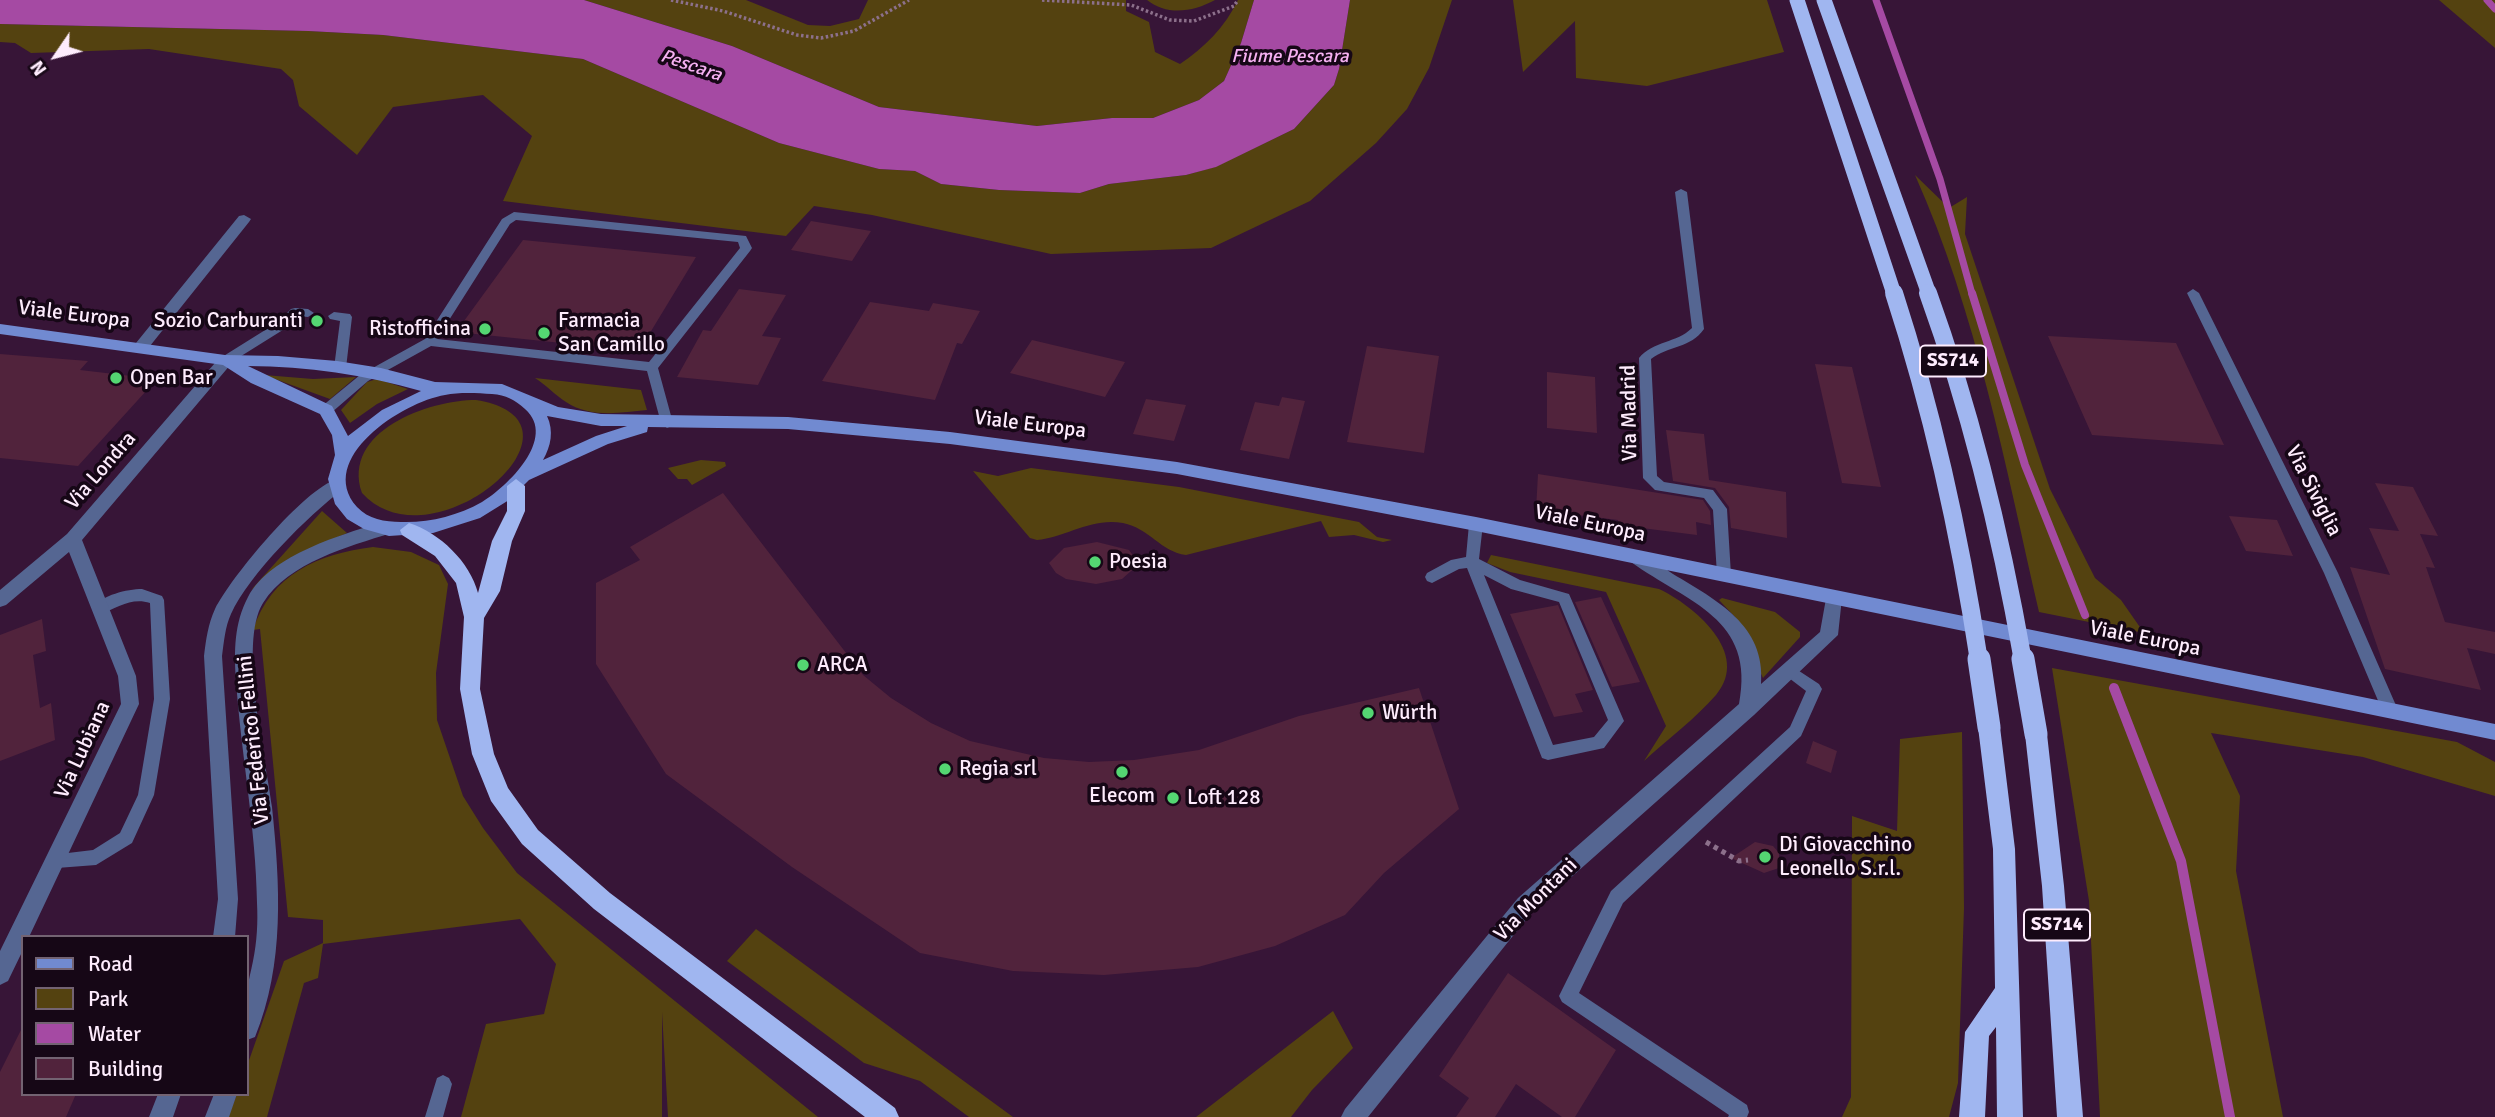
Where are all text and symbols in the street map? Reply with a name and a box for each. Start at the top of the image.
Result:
north arrow [21,21,91,91]
water label: Pescara [657,45,725,87]
water label: Fiume Pescara [1231,46,1349,68]
text: N [25,56,52,80]
street label: Viale Europa [17,296,131,334]
place label: Sozio Carburanti [154,308,303,334]
place label: Farmacia San Camillo [558,308,665,358]
marker: Sozio Carburanti [309,313,325,329]
place label: Ristofficina [369,316,471,342]
marker: Ristofficina [477,321,493,337]
marker: Farmacia San Camillo [536,325,552,341]
road number: SS714 [1920,346,1986,376]
street label: Via Madrid [1617,364,1643,462]
place label: Open Bar [130,365,213,391]
marker: Open Bar [108,370,124,386]
street label: Viale Europa [973,406,1087,444]
street label: Via Londra [60,427,142,515]
street label: Via Siviglia [2279,441,2347,541]
street label: Viale Europa [1532,500,1648,548]
place label: Poesia [1109,549,1167,575]
marker: Poesia [1087,554,1103,570]
street label: Viale Europa [2087,616,2203,662]
place label: ARCA [817,652,868,678]
street label: Via Federico Fellini [233,654,275,826]
marker: ARCA [795,657,811,673]
street label: Via Lubiana [50,697,116,803]
place label: Würth [1382,700,1438,726]
marker: Würth [1360,705,1376,721]
place label: Regia srl [959,756,1037,782]
marker: Regia srl [937,761,953,777]
marker: Elecom [1114,764,1130,780]
place label: Elecom [1089,783,1155,809]
place label: Loft 128 [1187,785,1261,811]
marker: Loft 128 [1165,790,1181,806]
place label: Di Giovacchino Leonello S.r.l. [1779,832,1912,882]
marker: Di Giovacchino Leonello S.r.l. [1757,849,1773,865]
street label: Via Montani [1489,853,1583,947]
road number: SS714 [2024,909,2090,940]
legend [21,935,248,1096]
text: Road [88,951,133,977]
text: Park [88,986,128,1012]
text: Water [88,1021,141,1047]
text: Building [88,1056,163,1082]

